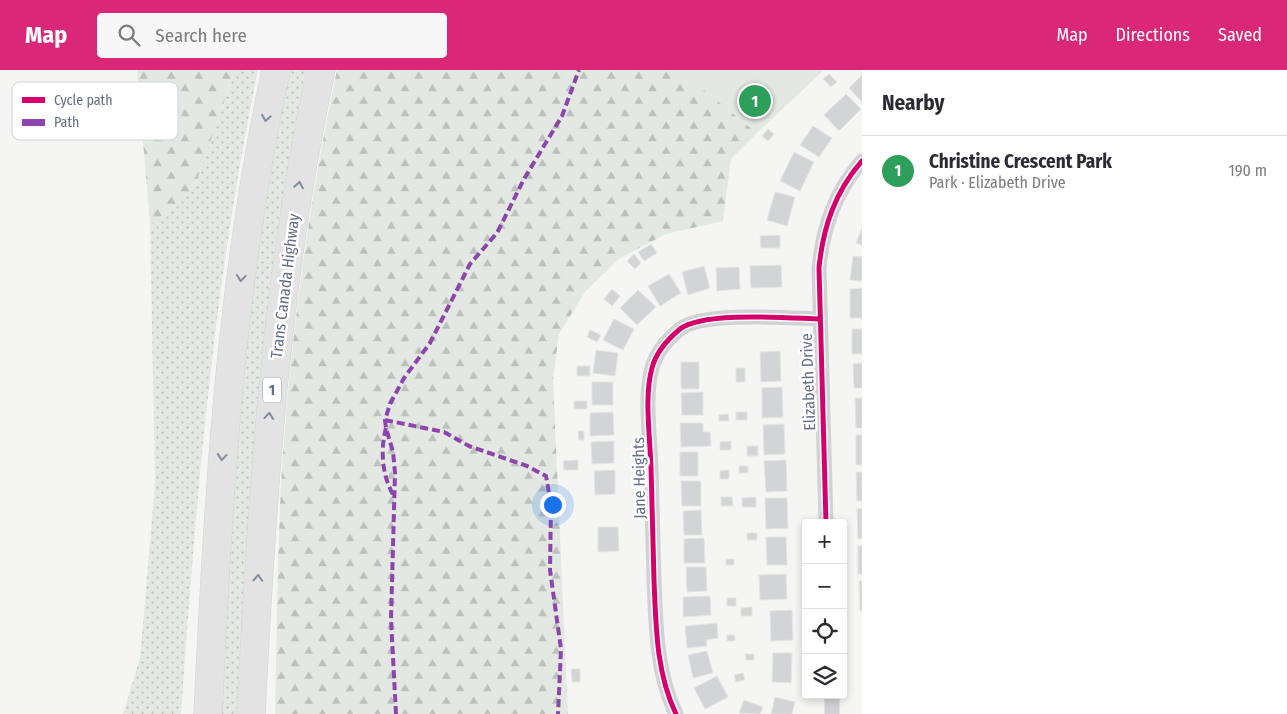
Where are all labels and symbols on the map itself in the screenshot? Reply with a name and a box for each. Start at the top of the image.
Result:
legend [12,82,178,140]
pin: 1 [739,82,771,120]
text: Cycle path [54,92,113,109]
one-way arrow [262,113,272,122]
text: Path [54,114,79,131]
one-way arrow [293,181,303,190]
street label: Trans Canada Highway [267,212,303,360]
one-way arrow [236,275,247,283]
street label: Elizabeth Drive [797,333,819,431]
road number: 1 [263,378,281,402]
one-way arrow [264,412,275,420]
street label: Jane Heights [629,437,649,519]
one-way arrow [217,454,228,462]
your location [540,492,566,518]
one-way arrow [252,574,263,582]

